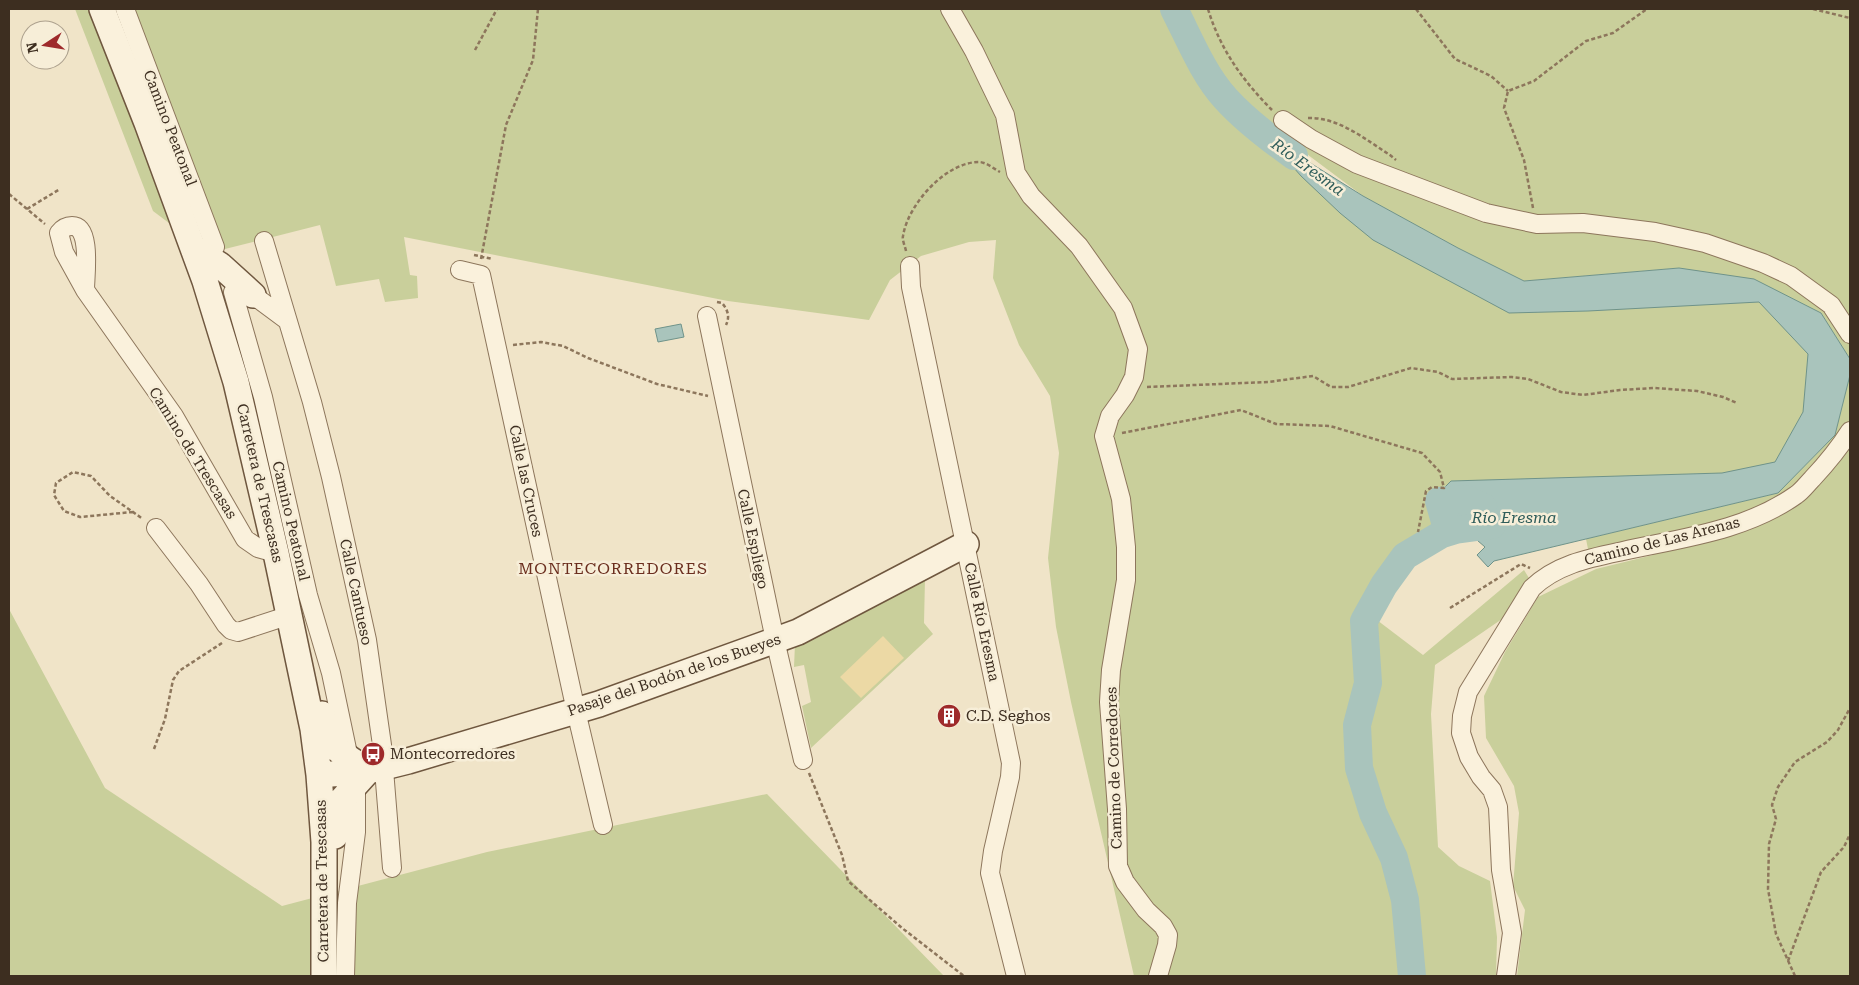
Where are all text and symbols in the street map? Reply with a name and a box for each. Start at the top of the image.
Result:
north arrow [20,20,70,70]
text: N [23,41,41,55]
street label: Camino Peatonal [140,68,200,189]
water label: Río Eresma [1267,134,1348,200]
street label: Camino de Trescasas [145,384,241,522]
street label: Carretera de Trescasas [233,402,287,564]
street label: Calle las Cruces [505,423,547,539]
street label: Camino Peatonal [268,459,314,583]
street label: Calle Espliego [734,487,772,591]
water label: Río Eresma [1470,508,1557,527]
street label: Camino de Las Arenas [1582,513,1742,569]
street label: Calle Cantueso [336,537,376,647]
district label: MONTECORREDORES [518,559,708,578]
street label: Calle Río Eresma [961,561,1003,683]
street label: Pasaje del Bodón de los Bueyes [565,630,783,720]
street label: Camino de Corredores [1102,687,1126,849]
building icon: C.D. Seghos [936,703,962,729]
place label: C.D. Seghos [966,707,1050,725]
bus stop icon: Montecorredores [360,741,386,767]
place label: Montecorredores [390,745,515,763]
street label: Carretera de Trescasas [312,800,332,962]

